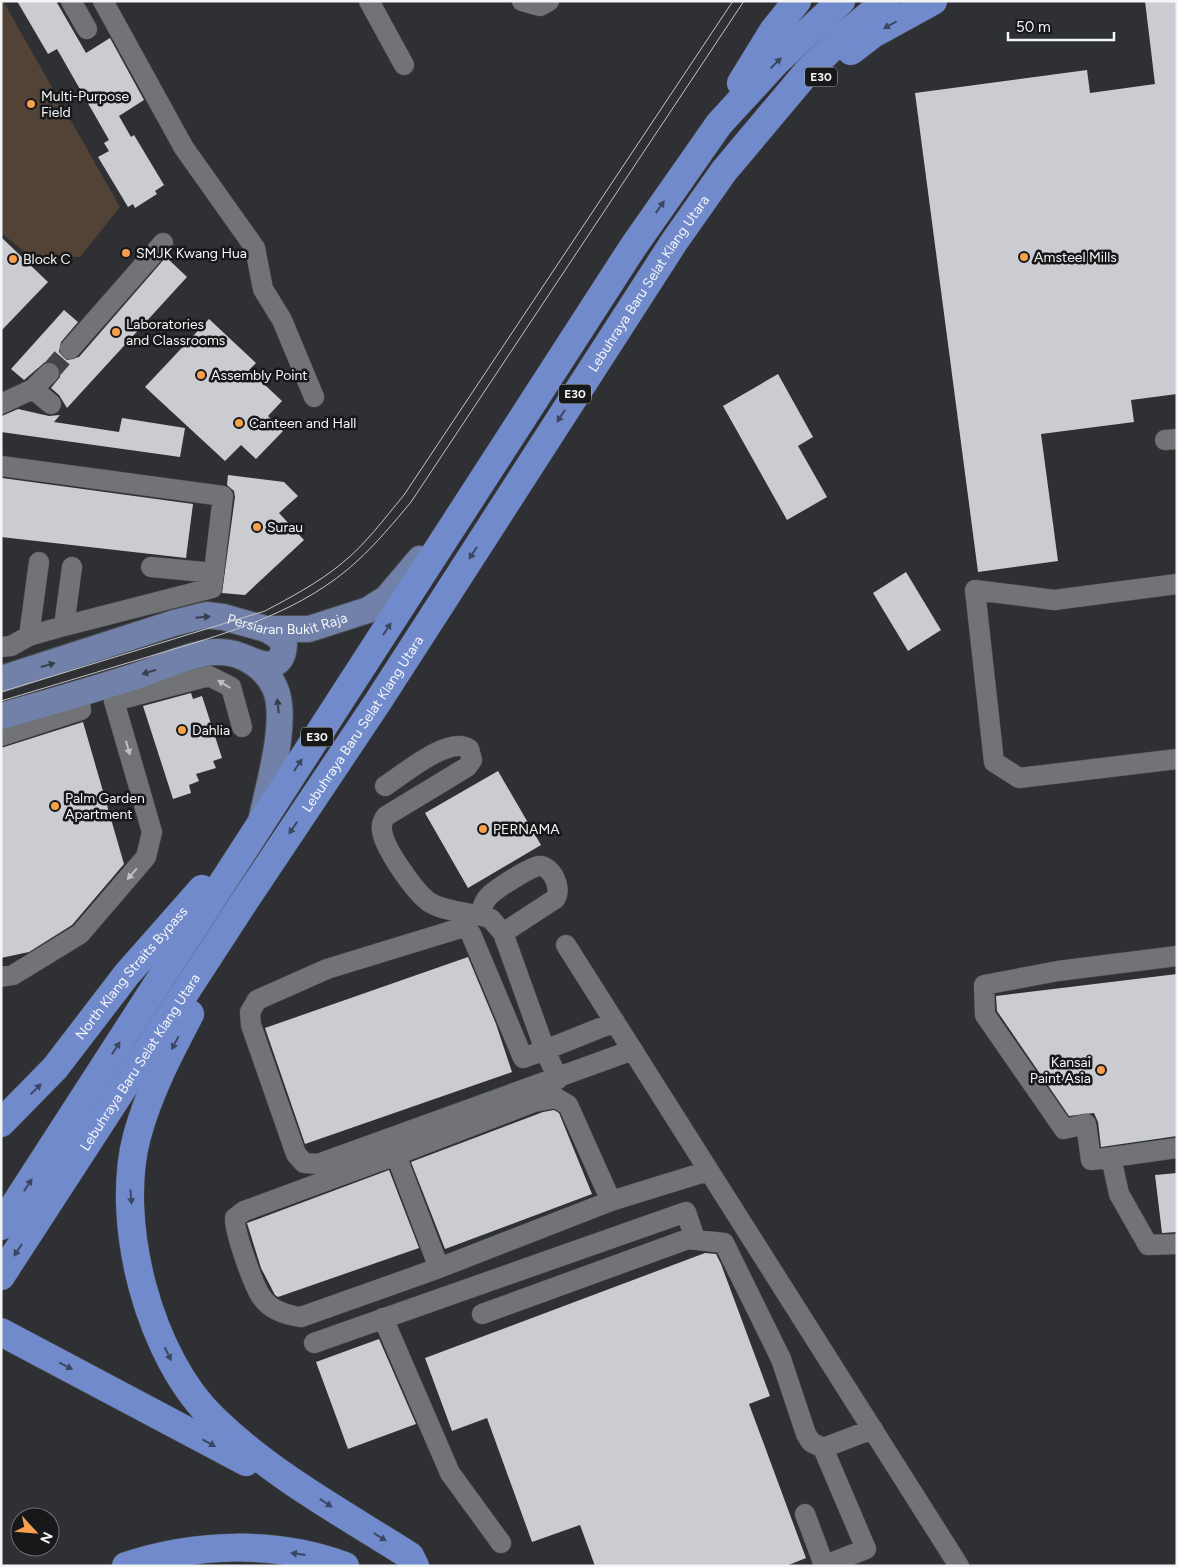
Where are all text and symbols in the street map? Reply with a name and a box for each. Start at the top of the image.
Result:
scale bar [1008,10,1114,42]
text: 50 m [1016,18,1051,36]
one-way arrow [883,20,897,29]
one-way arrow [770,57,782,69]
road number: E30 [805,68,837,86]
place label: Multi-Purpose Field [41,88,130,121]
marker: Multi-Purpose Field [25,98,37,110]
street label: Lebuhraya Baru Selat Klang Utara [585,192,713,375]
one-way arrow [655,201,665,214]
place label: SMJK Kwang Hua [136,245,247,262]
marker: SMJK Kwang Hua [120,247,132,259]
place label: Amsteel Mills [1034,249,1117,266]
place label: Block C [23,251,71,268]
marker: Amsteel Mills [1018,251,1030,263]
marker: Block C [7,253,19,265]
place label: Laboratories and Classrooms [126,316,225,349]
marker: Laboratories and Classrooms [110,326,122,338]
place label: Assembly Point [211,367,308,384]
marker: Assembly Point [195,369,207,381]
road number: E30 [559,384,591,404]
one-way arrow [557,410,566,423]
place label: Canteen and Hall [249,415,356,432]
marker: Canteen and Hall [233,417,245,429]
place label: Surau [267,519,303,536]
marker: Surau [251,521,263,533]
one-way arrow [469,546,478,560]
street label: Persiaran Bukit Raja [225,609,349,638]
one-way arrow [195,613,211,621]
one-way arrow [383,622,392,635]
street label: Lebuhraya Baru Selat Klang Utara [299,633,427,815]
one-way arrow [41,661,56,669]
one-way arrow [141,668,156,676]
one-way arrow [217,680,231,689]
one-way arrow [274,698,282,714]
place label: Dahlia [192,722,230,739]
marker: Dahlia [176,724,188,736]
road number: E30 [301,728,333,746]
one-way arrow [124,741,132,756]
one-way arrow [294,758,303,771]
place label: Palm Garden Apartment [65,790,145,823]
marker: Palm Garden Apartment [49,800,61,812]
place label: PERNAMA [493,821,560,838]
one-way arrow [288,822,298,835]
marker: PERNAMA [477,823,489,835]
one-way arrow [126,868,137,881]
street label: North Klang Straits Bypass [72,903,191,1043]
street label: Lebuhraya Baru Selat Klang Utara [77,971,204,1154]
one-way arrow [171,1036,179,1050]
one-way arrow [111,1042,120,1055]
place label: Kansai Paint Asia [1030,1054,1091,1087]
marker: Kansai Paint Asia [1095,1064,1107,1076]
one-way arrow [29,1083,41,1095]
one-way arrow [23,1178,32,1192]
one-way arrow [127,1189,135,1205]
one-way arrow [13,1243,23,1257]
one-way arrow [164,1347,172,1361]
one-way arrow [59,1362,73,1370]
one-way arrow [203,1438,216,1447]
one-way arrow [319,1498,333,1508]
north arrow [10,1507,60,1557]
text: N [36,1529,56,1546]
one-way arrow [373,1533,386,1542]
one-way arrow [289,1549,305,1557]

